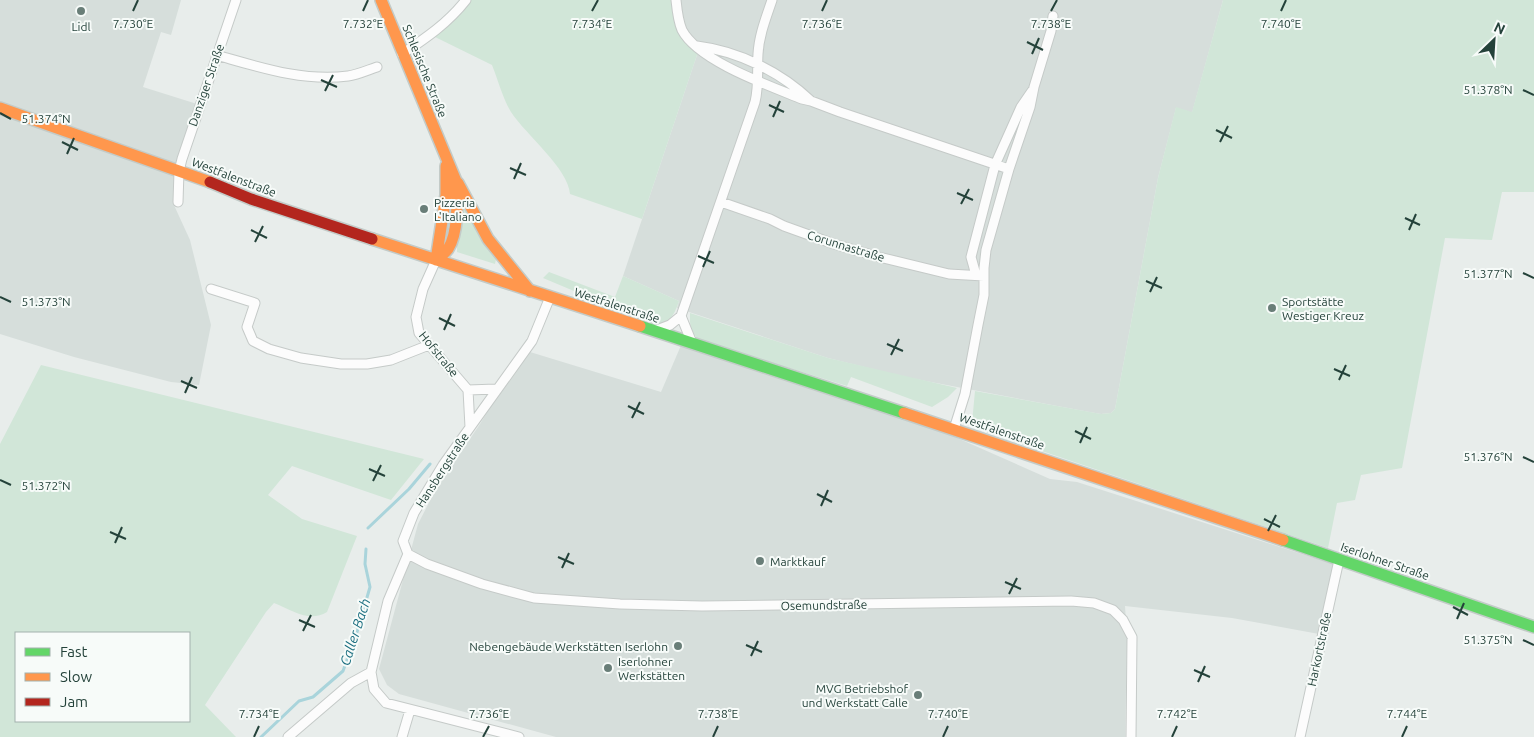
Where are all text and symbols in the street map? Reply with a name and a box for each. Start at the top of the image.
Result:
marker: Lidl [75,5,87,17]
north arrow [1469,15,1519,65]
text: 7.730°E [113,17,154,30]
text: 7.732°E [343,17,384,30]
text: 7.734°E [572,17,613,30]
text: 7.736°E [802,17,843,30]
text: 7.738°E [1031,17,1072,30]
text: 7.740°E [1261,17,1302,30]
text: N [1491,19,1508,38]
place label: Lidl [71,20,91,33]
street label: Schlesische Straße [400,23,450,119]
street label: Danziger Straße [186,42,226,128]
text: 51.378°N [1463,83,1513,96]
text: 51.374°N [21,112,71,125]
street label: Westfalenstraße [190,155,278,199]
place label: Pizzeria L'Italiano [434,196,482,223]
marker: Pizzeria L'Italiano [418,203,430,215]
street label: Corunnastraße [806,228,886,264]
text: 51.377°N [1463,267,1513,280]
street label: Westfalenstraße [573,285,661,325]
text: 51.373°N [21,295,71,308]
place label: Sportstätte Westiger Kreuz [1282,295,1365,322]
marker: Sportstätte Westiger Kreuz [1266,302,1278,314]
street label: Hofstraße [417,329,461,379]
street label: Westfalenstraße [958,410,1046,452]
street label: Hansbergstraße [413,430,471,510]
text: 51.376°N [1463,450,1513,463]
text: 51.372°N [21,479,71,492]
street label: Iserlohner Straße [1339,540,1431,582]
marker: Marktkauf [754,555,766,567]
place label: Marktkauf [770,555,826,568]
water label: Caller Bach [337,596,373,668]
street label: Osemundstraße [781,598,867,612]
street label: Harkortstraße [1305,611,1333,687]
legend [15,632,190,722]
text: 51.375°N [1463,633,1513,646]
place label: Nebengebäude Werkstätten Iserlohn [469,640,668,653]
marker: Nebengebäude Werkstätten Iserlohn [672,640,684,652]
text: Fast [60,643,88,660]
place label: Iserlohner Werkstätten [618,655,685,682]
marker: Iserlohner Werkstätten [602,662,614,674]
text: Slow [60,668,93,685]
place label: MVG Betriebshof und Werkstatt Calle [802,682,908,709]
marker: MVG Betriebshof und Werkstatt Calle [912,689,924,701]
text: Jam [60,693,88,710]
text: 7.734°E [239,707,280,720]
text: 7.736°E [469,707,510,720]
text: 7.738°E [698,707,739,720]
text: 7.740°E [928,707,969,720]
text: 7.742°E [1157,707,1198,720]
text: 7.744°E [1387,707,1428,720]

